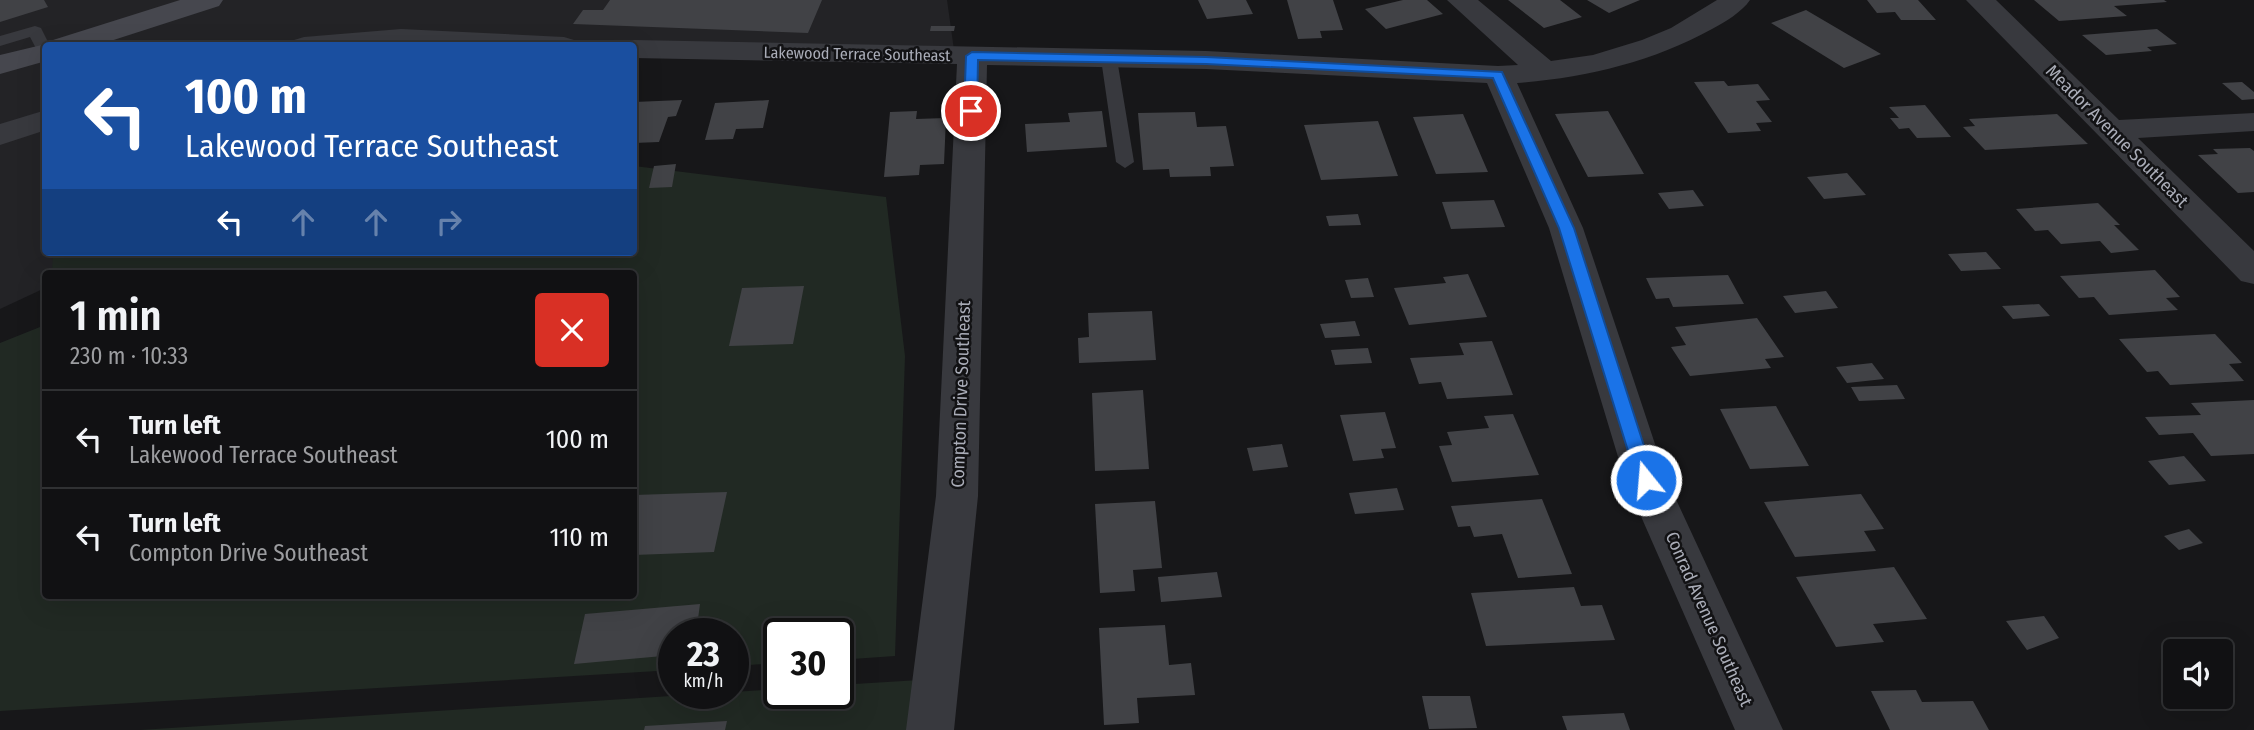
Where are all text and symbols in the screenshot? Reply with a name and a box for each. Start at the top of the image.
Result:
street label: Lakewood Terrace Southeast [763,43,951,65]
street label: Meador Avenue Southeast [2041,60,2193,212]
text: 100 m [185,67,307,126]
icon: left [70,70,161,161]
pin [941,81,1001,141]
icon: arrive [952,92,990,130]
text: Lakewood Terrace Southeast [185,127,559,165]
icon: left [211,203,249,241]
icon: ahead [284,203,322,241]
icon: ahead [357,203,395,241]
icon: right [430,203,468,241]
text: 1 min [70,291,161,341]
button: close [535,293,609,367]
street label: Compton Drive Southeast [947,300,975,488]
text: 230 m · 10:33 [70,342,188,370]
text: Turn left [129,410,221,441]
icon: left [70,420,108,458]
text: 100 m [546,424,609,455]
text: Lakewood Terrace Southeast [129,441,397,469]
position arrow [1609,443,1683,517]
text: Turn left [129,508,221,539]
icon: left [70,518,108,556]
text: 110 m [549,522,609,553]
street label: Conrad Avenue Southeast [1661,528,1757,710]
text: Compton Drive Southeast [129,539,368,567]
speed limit sign: 30 [763,618,854,709]
text: 23 [687,633,720,675]
map controls [2163,639,2233,709]
button: sound [2163,639,2233,709]
text: km/h [683,670,724,692]

